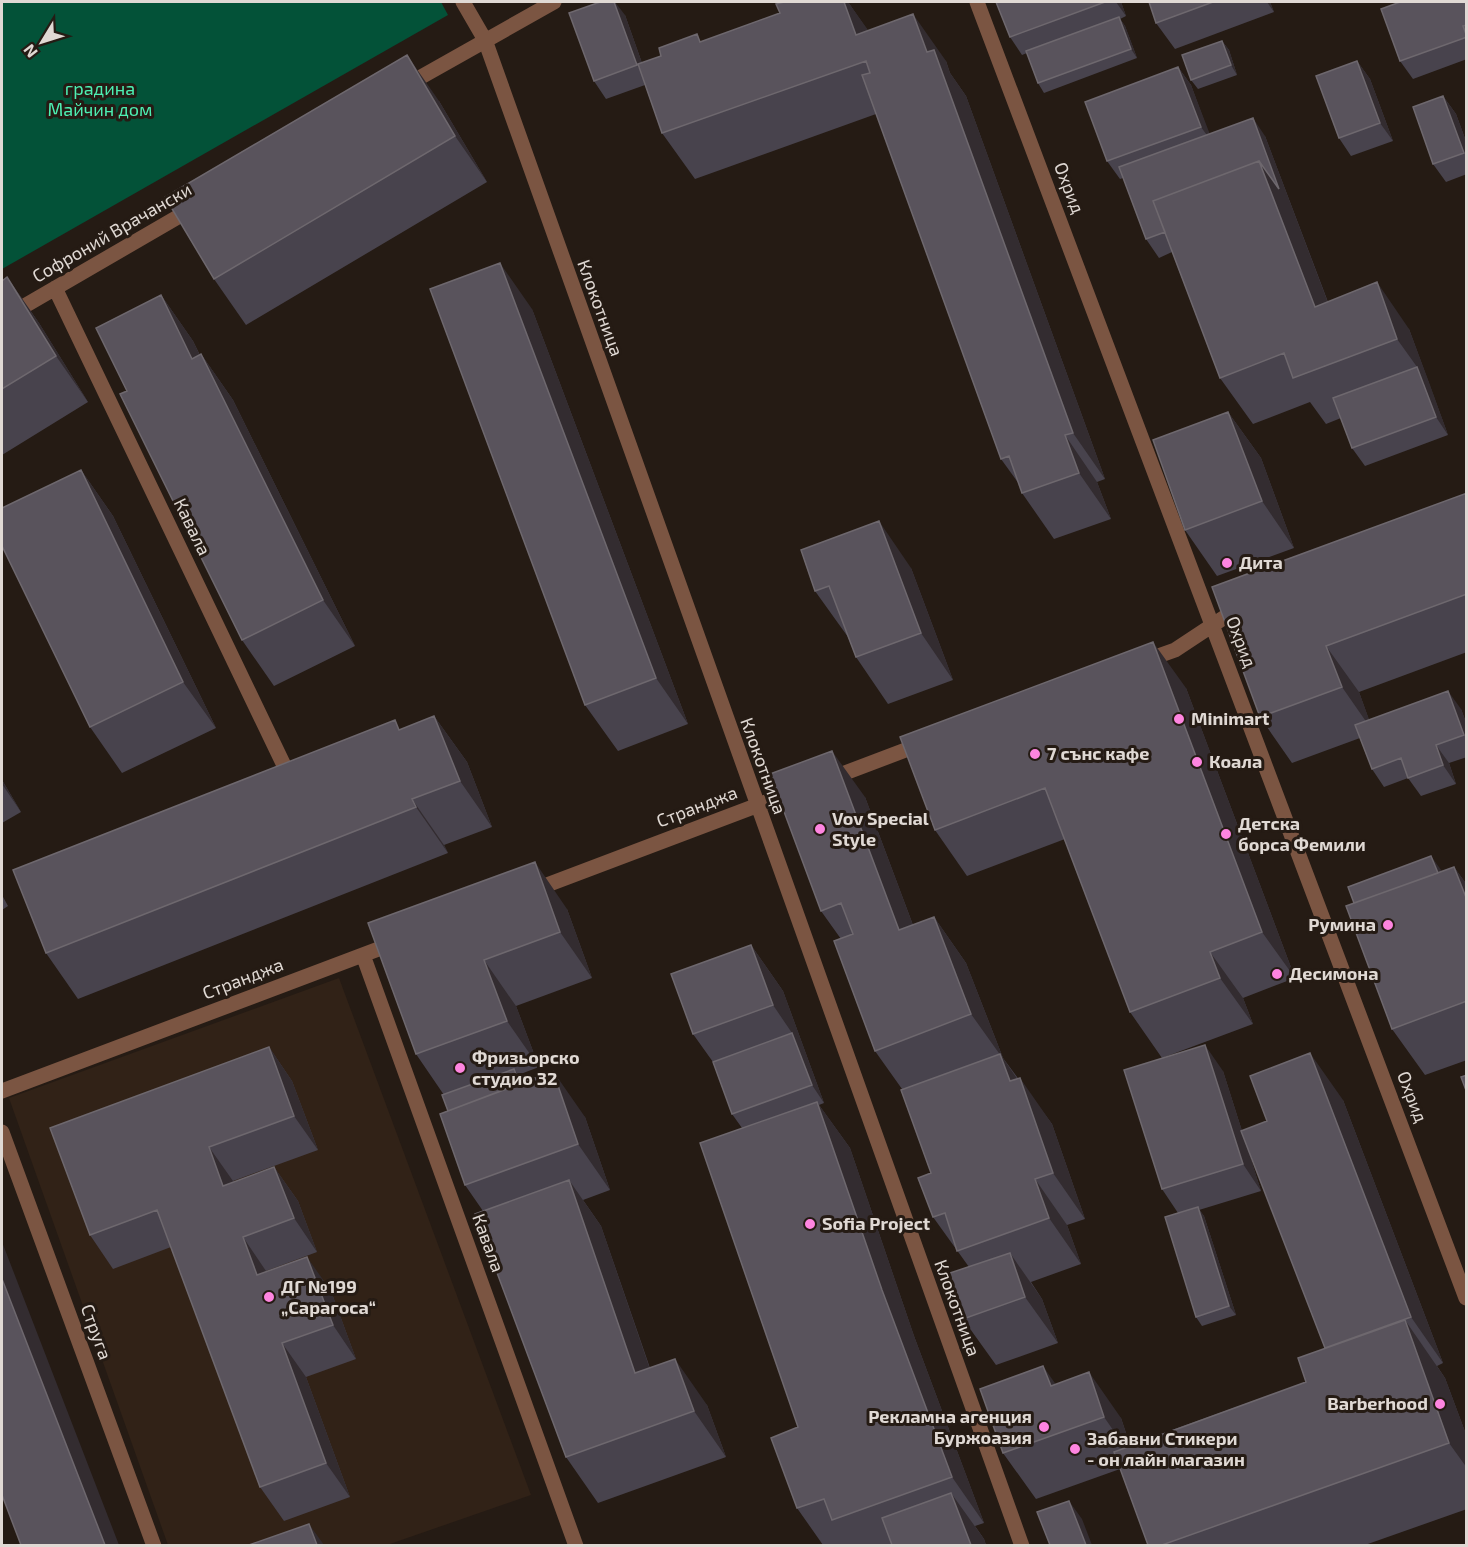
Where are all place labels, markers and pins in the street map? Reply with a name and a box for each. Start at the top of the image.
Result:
place label: Дита [1239,551,1283,573]
marker: Дита [1220,556,1234,570]
place label: Minimart [1191,707,1270,729]
marker: Minimart [1172,712,1186,726]
place label: 7 сънс кафе [1047,742,1150,764]
marker: 7 сънс кафе [1028,747,1042,761]
place label: Коала [1209,750,1262,772]
marker: Коала [1190,755,1204,769]
place label: Vov Special Style [832,807,929,850]
place label: Детска борса Фемили [1238,812,1366,855]
marker: Vov Special Style [813,822,827,836]
marker: Детска борса Фемили [1219,827,1233,841]
place label: Румина [1308,913,1376,935]
marker: Румина [1381,918,1395,932]
place label: Десимона [1289,962,1379,984]
marker: Десимона [1270,967,1284,981]
place label: Фризьорско студио 32 [472,1046,580,1089]
marker: Фризьорско студио 32 [453,1061,467,1075]
place label: Sofia Project [822,1212,931,1234]
marker: Sofia Project [803,1217,817,1231]
place label: ДГ №199 „Сарагоса“ [281,1275,376,1318]
marker: ДГ №199 „Сарагоса“ [262,1290,276,1304]
place label: Barberhood [1327,1392,1428,1414]
marker: Barberhood [1433,1397,1447,1411]
place label: Рекламна агенция Буржоазия [868,1405,1032,1448]
marker: Рекламна агенция Буржоазия [1037,1420,1051,1434]
place label: Забавни Стикери - он лайн магазин [1087,1427,1245,1470]
marker: Забавни Стикери - он лайн магазин [1068,1442,1082,1456]

